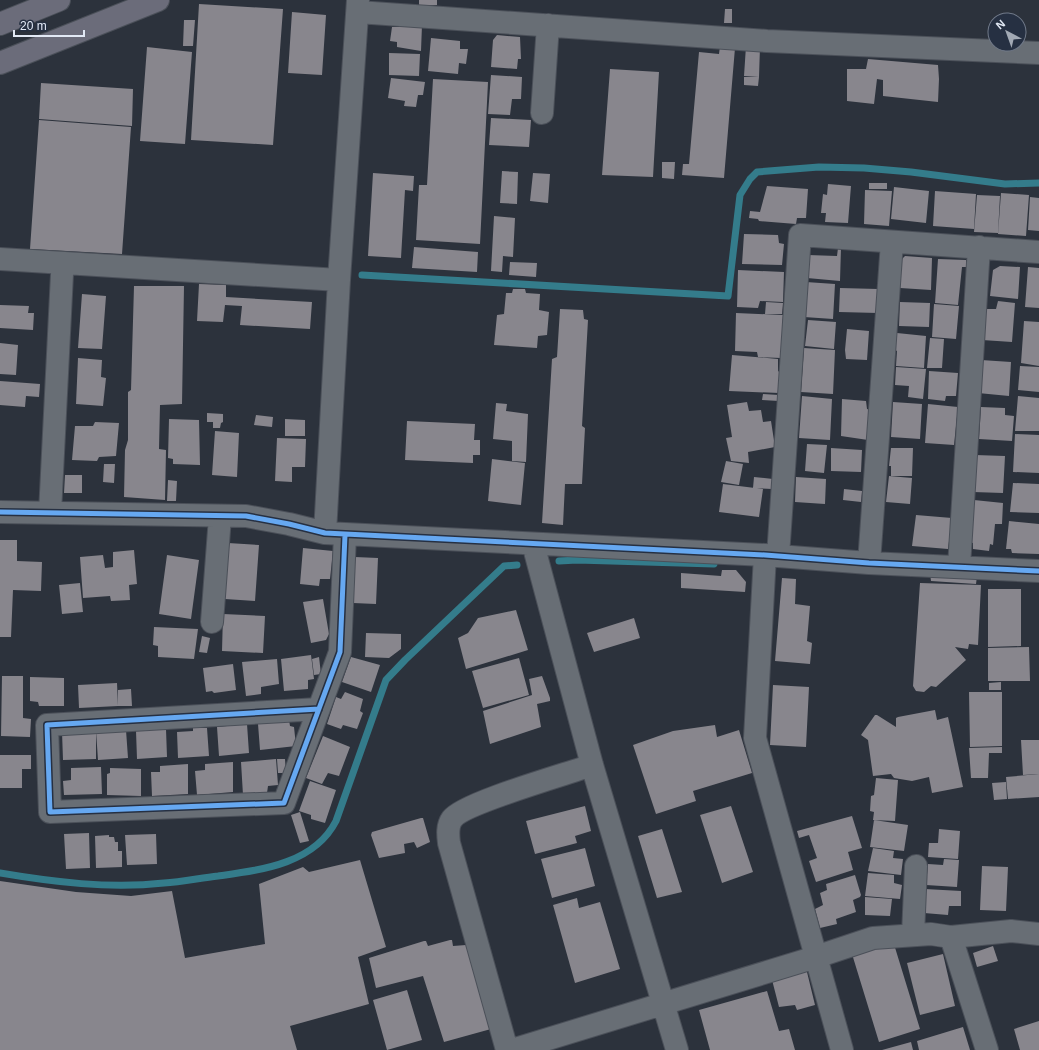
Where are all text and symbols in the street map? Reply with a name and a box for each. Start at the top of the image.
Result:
scale bar [14,12,84,38]
north arrow [987,12,1027,52]
text: N [994,17,1007,32]
text: 20 m [20,19,47,33]

